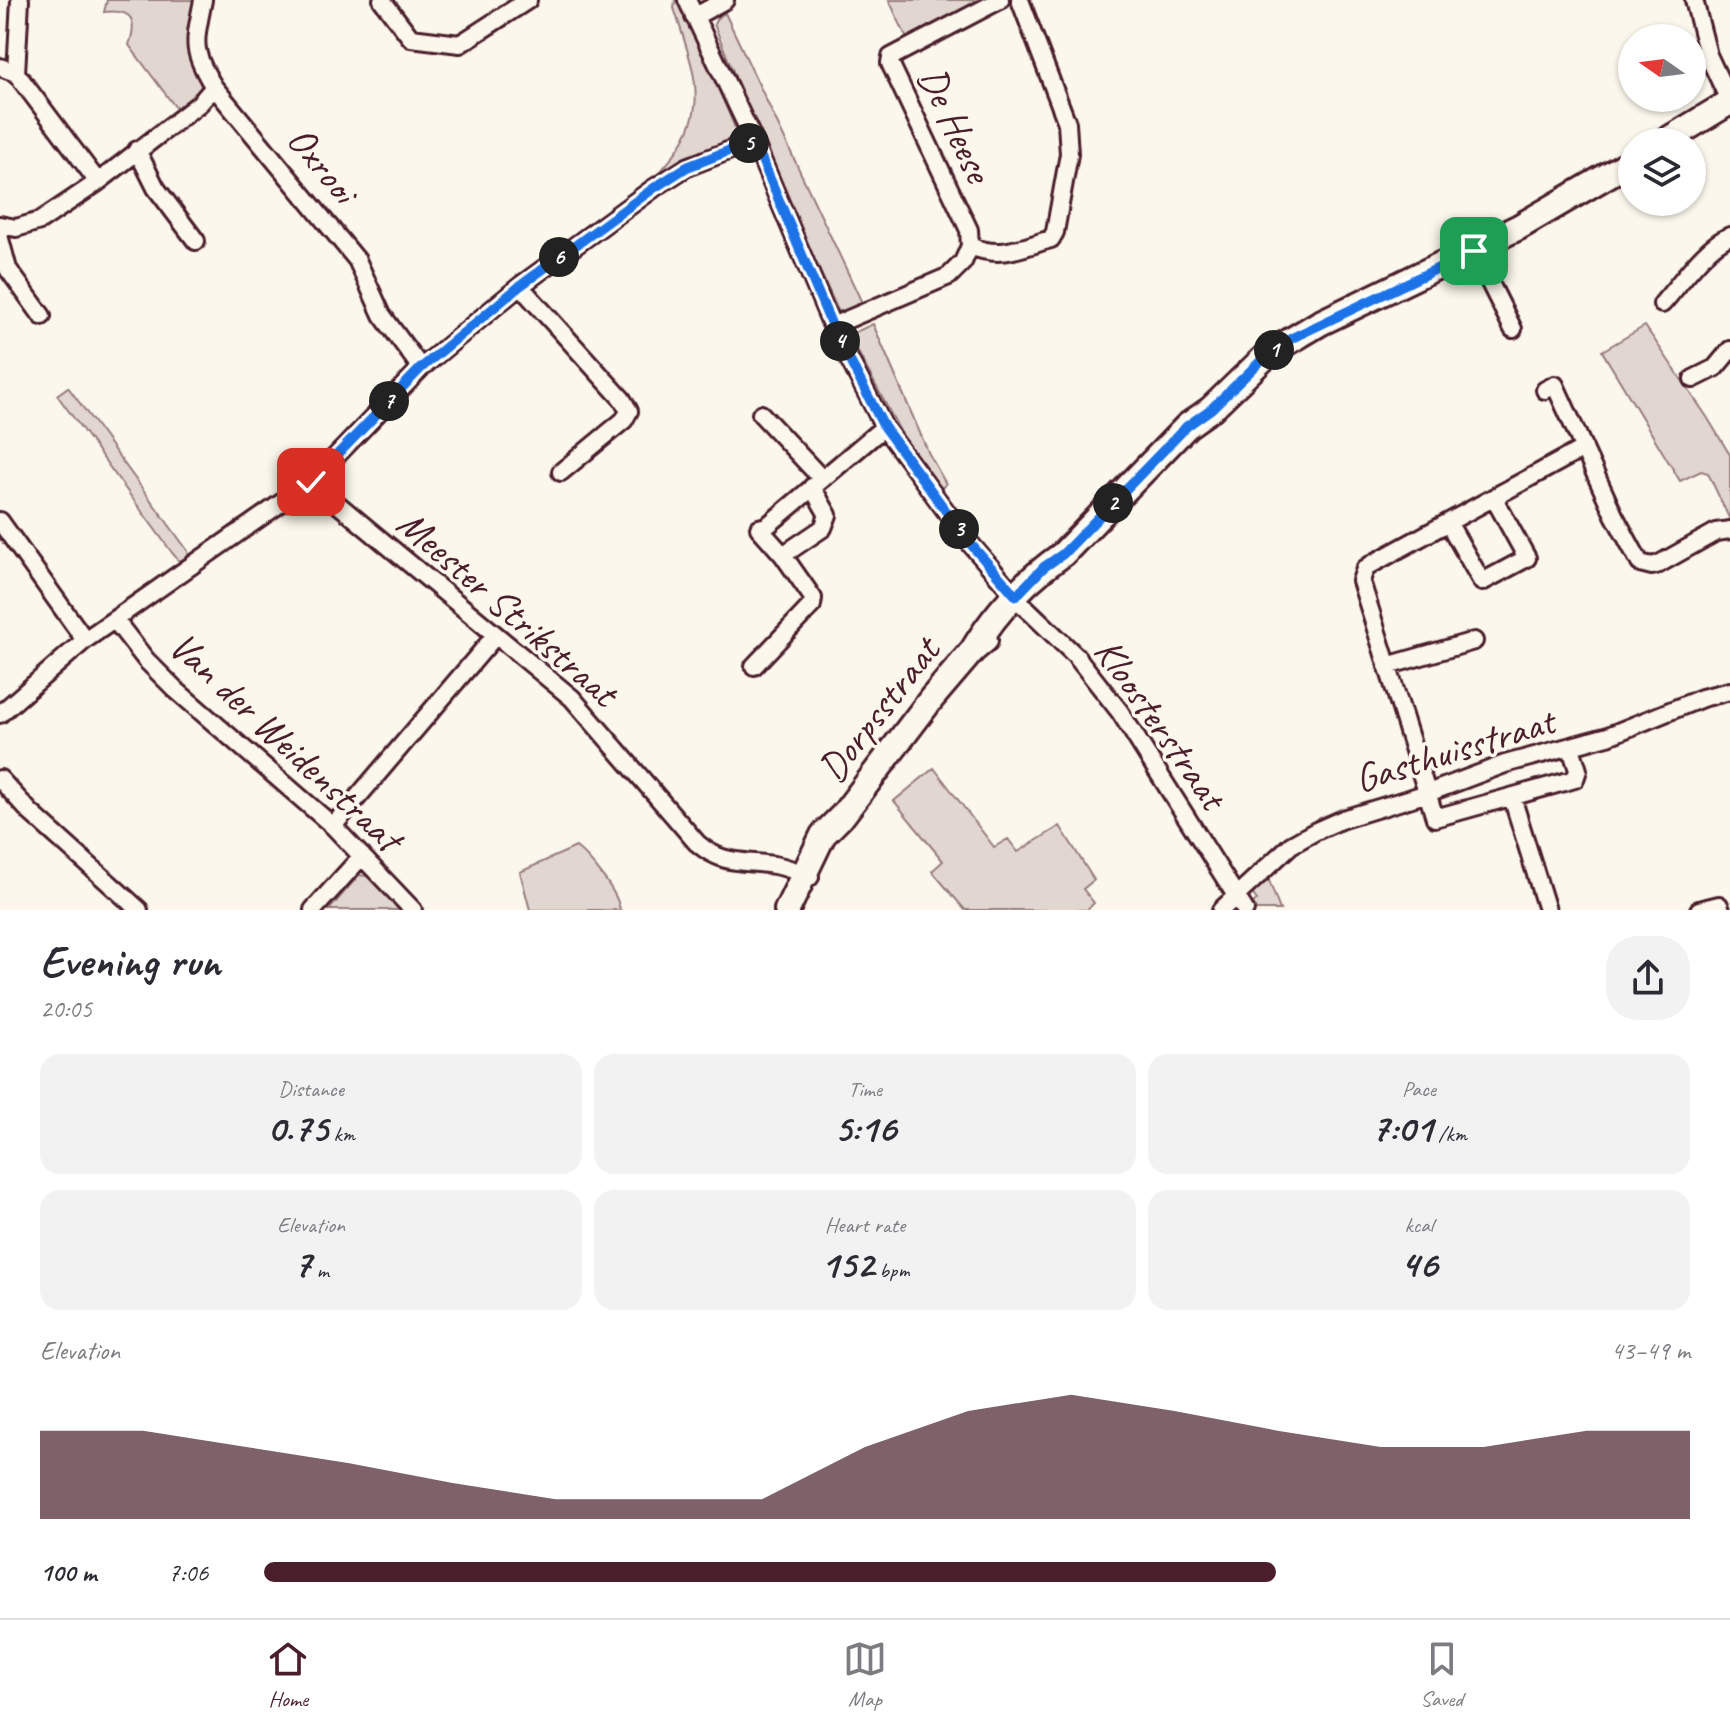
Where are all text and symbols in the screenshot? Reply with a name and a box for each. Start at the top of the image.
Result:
north arrow [1618,24,1706,112]
map controls [1618,24,1706,216]
street label: De Heese [907,59,1005,193]
street label: Oxrooi [276,116,371,217]
pin: 5 [729,123,769,163]
button: layers [1618,128,1706,216]
text: 5 [744,129,754,157]
pin [1440,217,1508,285]
icon: arrive [1452,229,1496,273]
pin: 6 [539,237,579,277]
text: 6 [554,243,564,271]
pin: 4 [820,321,860,361]
text: 4 [835,327,845,355]
pin: 1 [1254,330,1294,370]
text: 1 [1269,336,1279,364]
pin: 7 [369,381,409,421]
text: 7 [384,387,394,415]
pin [277,448,345,516]
icon: check [289,460,333,504]
pin: 2 [1093,483,1133,523]
text: 2 [1108,489,1118,517]
street label: Meester Strikstraat [387,498,631,720]
pin: 3 [939,509,979,549]
text: 3 [954,515,964,543]
street label: Van der Weidenstraat [159,621,416,866]
street label: Dorpsstraat [807,625,953,792]
street label: Kloosterstraat [1083,628,1239,822]
street label: Gasthuisstraat [1349,695,1564,804]
text: Evening run [40,934,220,989]
button: share [1606,936,1690,1020]
text: 20:05 [40,992,92,1025]
text: Distance [278,1075,344,1103]
text: Time [848,1075,882,1103]
text: Pace [1402,1075,1436,1103]
text: 0.75 [267,1103,328,1153]
text: 5:16 [834,1103,896,1153]
text: 7:01 [1371,1103,1433,1153]
text: km [328,1120,355,1148]
text: /km [1433,1120,1467,1148]
text: Elevation [277,1211,345,1239]
text: Heart rate [825,1211,905,1239]
text: kcal [1404,1211,1434,1239]
text: 7 [293,1239,311,1289]
text: 152 [821,1239,874,1289]
text: 46 [1401,1239,1437,1289]
text: m [311,1256,329,1284]
text: bpm [874,1256,909,1284]
text: Elevation [40,1334,120,1367]
text: 43–49 m [1611,1334,1690,1367]
text: 100 m [40,1556,96,1589]
text: 7:06 [168,1556,208,1589]
tab: Home [266,1637,310,1713]
tab: Map [843,1637,887,1713]
tab: Saved [1420,1637,1464,1713]

